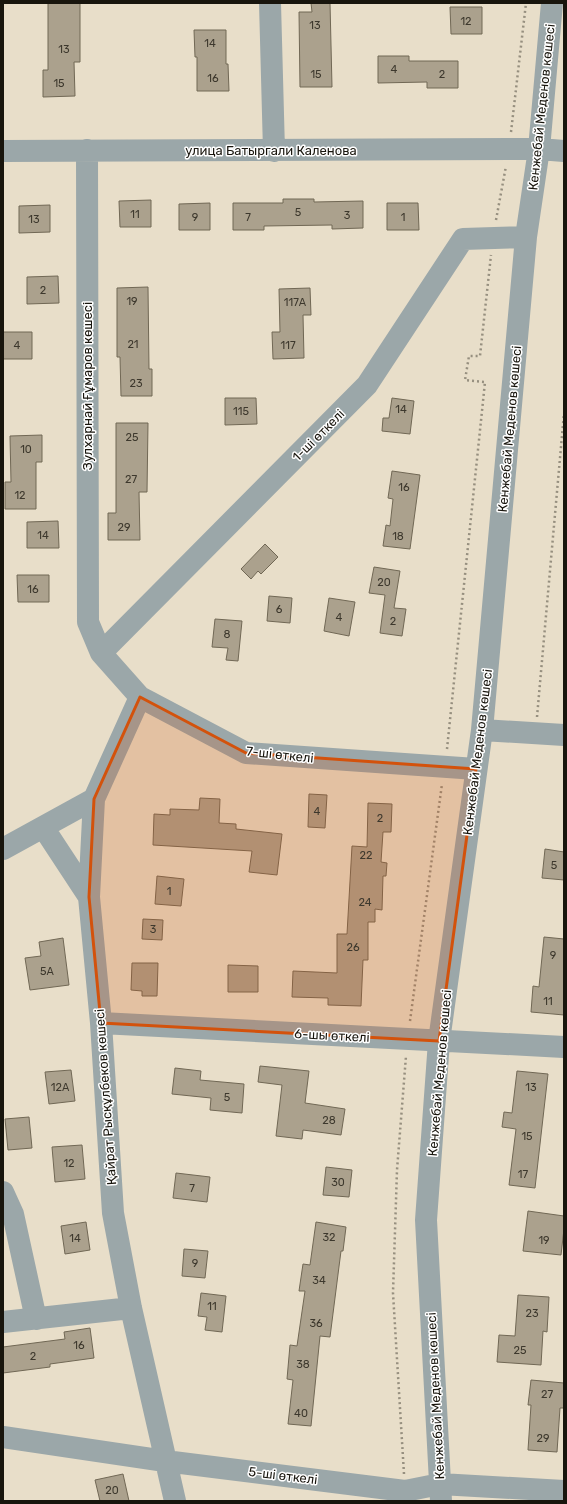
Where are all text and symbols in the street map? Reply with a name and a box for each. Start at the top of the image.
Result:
house number: 12 [460,15,472,28]
house number: 13 [309,19,321,32]
street label: Кенжебай Меденов көшесі [525,23,558,191]
house number: 14 [204,37,216,50]
house number: 13 [58,43,70,56]
house number: 4 [391,63,398,76]
house number: 15 [310,68,322,81]
house number: 2 [439,68,445,81]
house number: 16 [207,72,219,85]
house number: 15 [53,77,65,90]
street label: улица Батыргали Каленова [185,143,357,158]
house number: 5 [295,206,302,219]
house number: 11 [130,208,140,221]
house number: 3 [344,209,351,222]
house number: 9 [192,211,198,224]
house number: 7 [245,211,251,224]
house number: 1 [401,211,405,224]
house number: 13 [28,213,40,226]
house number: 2 [40,284,46,297]
house number: 19 [126,295,138,308]
house number: 117А [284,296,307,309]
street label: Зулхарнай Ғұмаров көшесі [80,302,95,470]
house number: 21 [127,338,139,351]
house number: 4 [14,339,21,352]
house number: 117 [280,339,296,352]
street label: Кенжебай Меденов көшесі [495,345,524,513]
house number: 23 [129,377,143,390]
house number: 14 [395,403,407,416]
house number: 115 [233,405,249,418]
street label: 1-ші өткелі [289,406,347,464]
house number: 25 [126,431,139,444]
house number: 10 [20,443,32,456]
house number: 27 [125,473,137,486]
house number: 16 [398,481,410,494]
house number: 12 [14,489,26,502]
house number: 29 [118,521,130,534]
house number: 14 [37,529,49,542]
house number: 18 [392,530,404,543]
house number: 20 [377,576,391,589]
house number: 16 [27,583,39,596]
house number: 6 [276,603,283,616]
house number: 4 [336,611,343,624]
house number: 2 [390,615,396,628]
house number: 8 [224,628,231,641]
street label: Кенжебай Меденов көшесі [460,668,495,836]
street label: 7-ші өткелі [245,743,314,765]
house number: 4 [314,805,321,818]
house number: 2 [377,812,383,825]
house number: 22 [360,849,372,862]
house number: 5 [551,859,558,872]
house number: 1 [167,885,171,898]
house number: 24 [358,896,372,909]
house number: 3 [150,923,157,936]
house number: 26 [346,941,360,954]
house number: 9 [550,949,556,962]
house number: 5А [40,965,55,978]
street label: Кенжебай Меденов көшесі [425,989,454,1157]
house number: 11 [543,995,553,1008]
street label: Қайрат Рысқұлбеков көшесі [92,1008,119,1186]
street label: 6-шы өткелі [294,1026,370,1045]
house number: 12А [51,1081,70,1094]
house number: 13 [525,1081,537,1094]
house number: 5 [224,1091,231,1104]
house number: 28 [322,1114,336,1127]
house number: 15 [521,1130,533,1143]
house number: 12 [63,1157,75,1170]
house number: 17 [518,1168,529,1181]
house number: 30 [331,1176,345,1189]
house number: 7 [189,1182,195,1195]
house number: 32 [322,1231,336,1244]
house number: 14 [69,1232,81,1245]
house number: 19 [538,1234,550,1247]
house number: 9 [192,1257,198,1270]
house number: 34 [312,1274,326,1287]
house number: 11 [207,1300,217,1313]
house number: 23 [525,1307,539,1320]
street label: Кенжебай Меденов көшесі [424,1312,447,1480]
house number: 36 [309,1317,323,1330]
house number: 16 [73,1339,85,1352]
house number: 25 [514,1344,527,1357]
house number: 2 [30,1350,36,1363]
house number: 38 [296,1358,310,1371]
house number: 27 [541,1388,553,1401]
house number: 40 [294,1407,308,1420]
house number: 29 [537,1432,549,1445]
street label: 5-ші өткелі [248,1464,318,1487]
house number: 20 [105,1484,119,1497]

